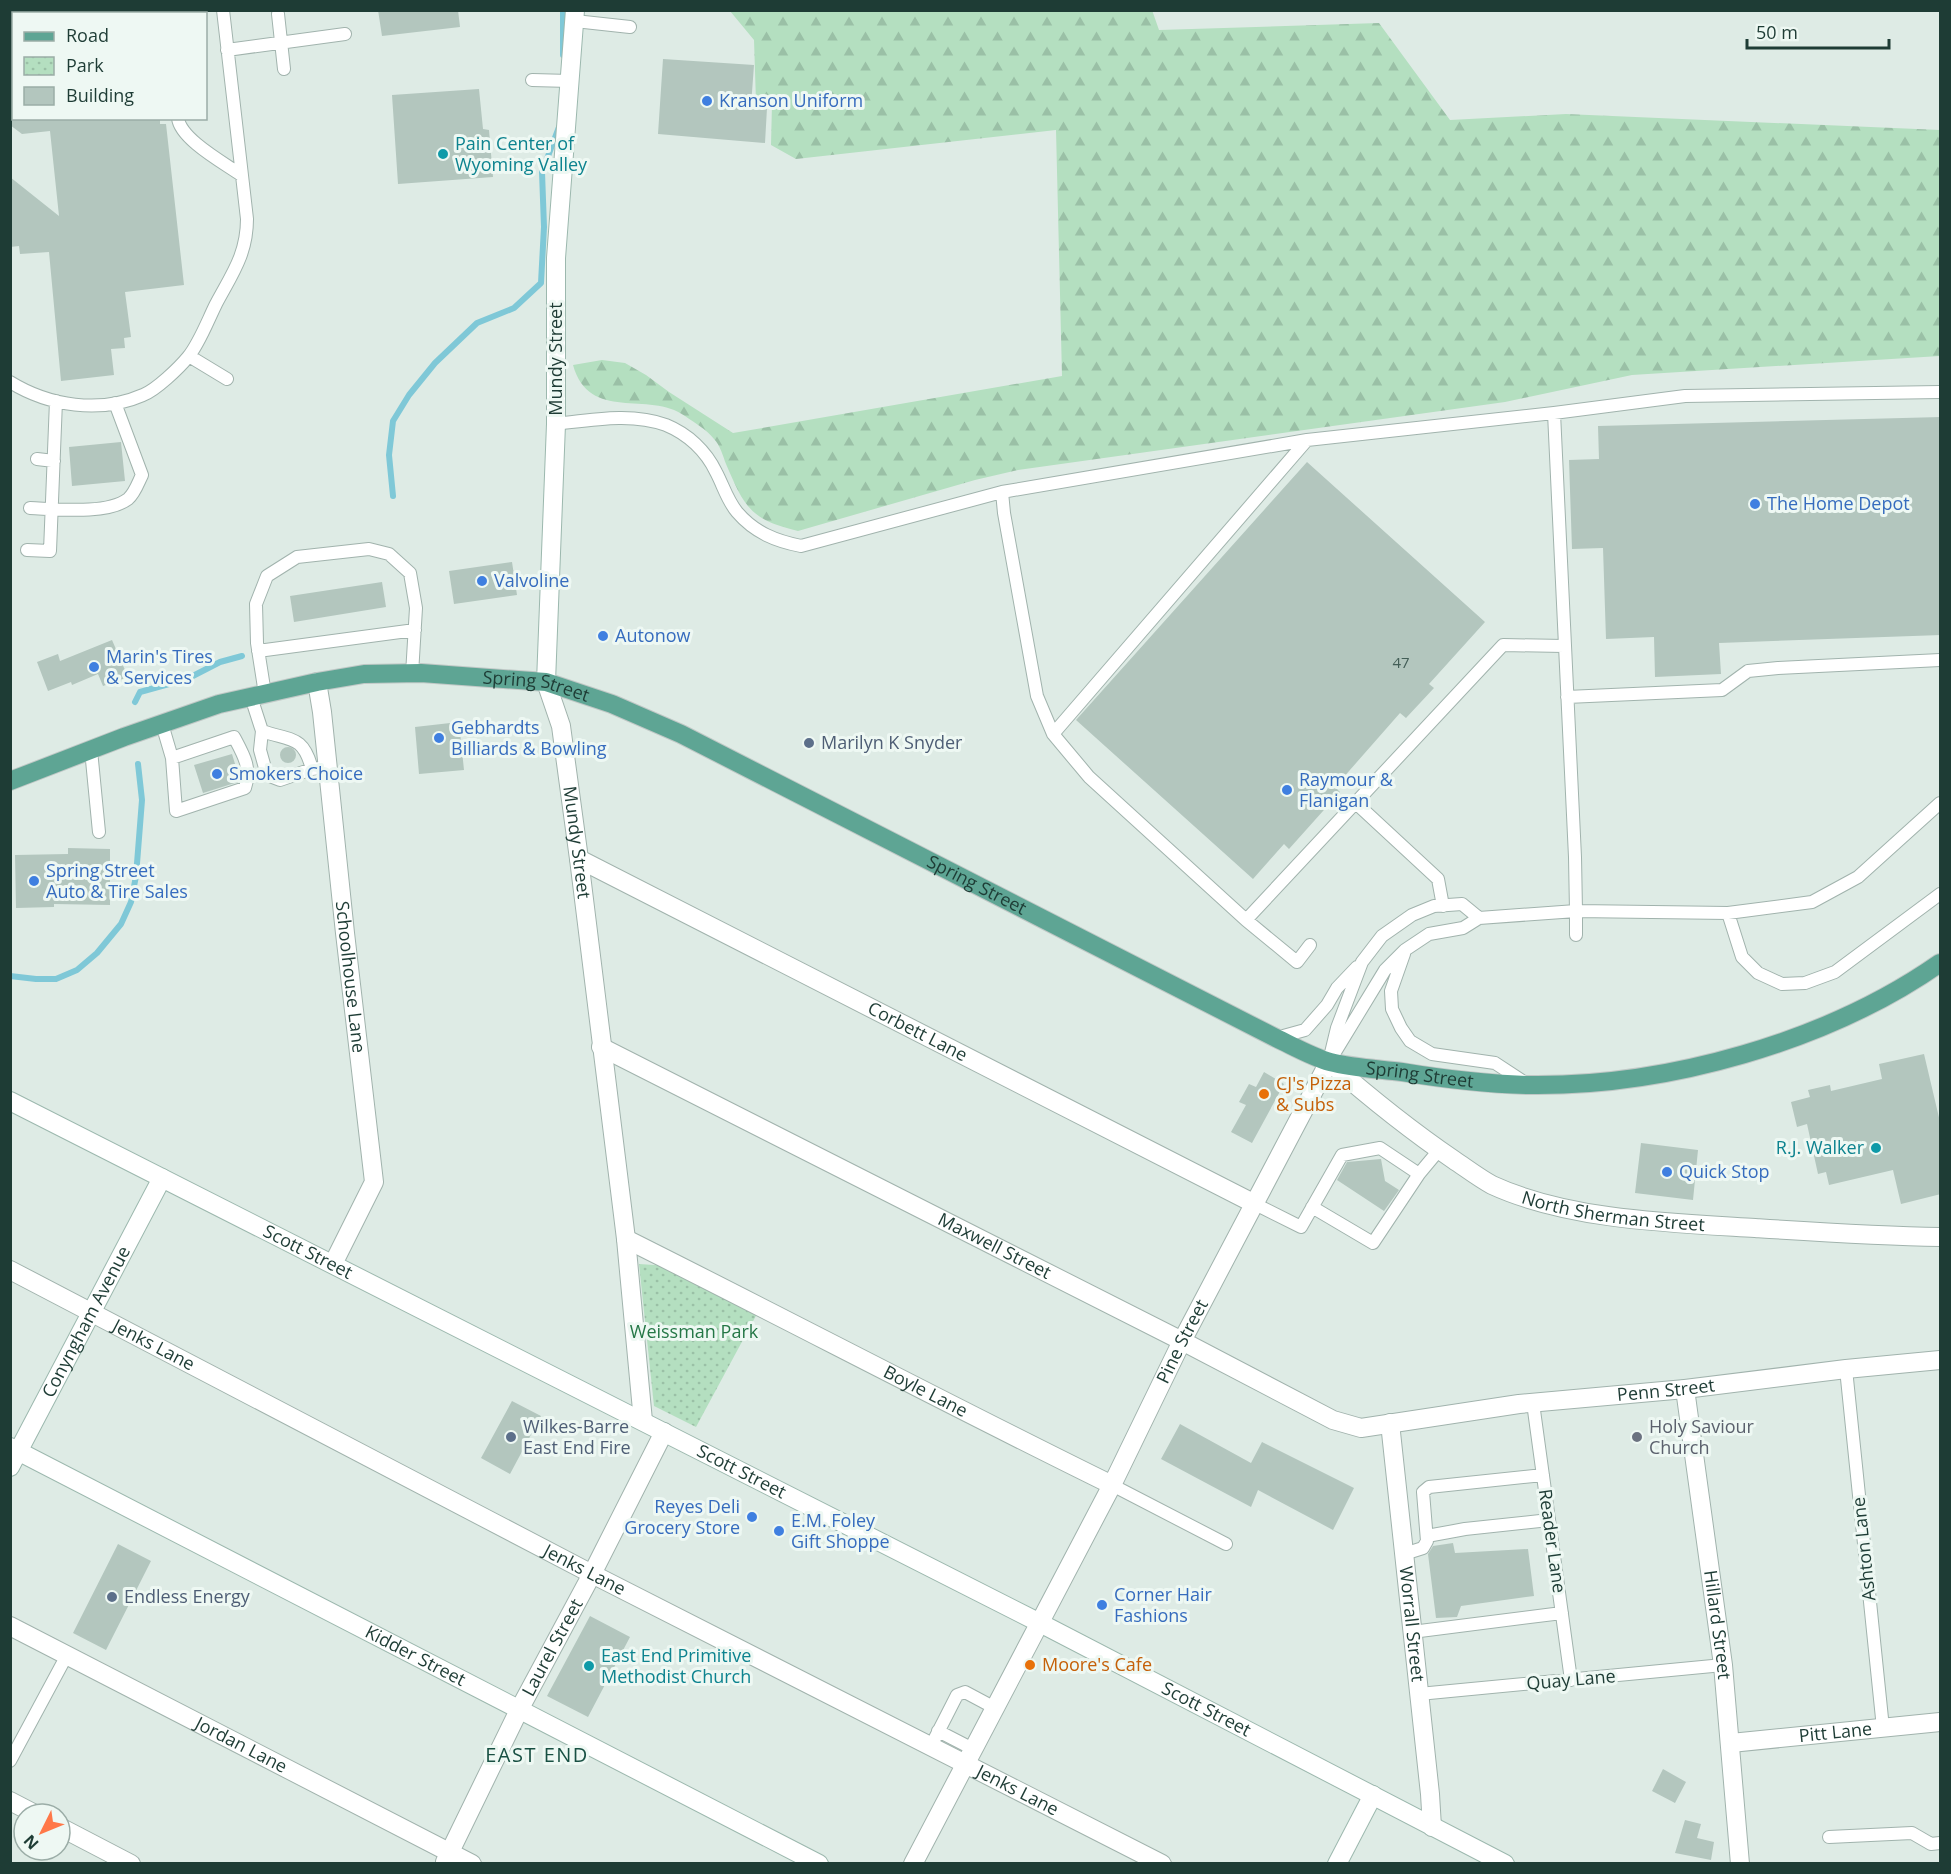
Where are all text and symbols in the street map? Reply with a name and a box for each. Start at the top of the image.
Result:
legend [12,12,207,120]
scale bar [1747,12,1890,50]
text: 50 m [1756,20,1798,44]
text: Road [66,23,109,47]
text: Park [66,53,104,77]
text: Building [66,83,134,107]
place label: Kranson Uniform [719,88,863,112]
marker: Kranson Uniform [700,94,714,108]
place label: Pain Center of Wyoming Valley [455,131,588,176]
marker: Pain Center of Wyoming Valley [436,147,450,161]
street label: Mundy Street [543,302,567,416]
place label: The Home Depot [1767,491,1910,515]
marker: The Home Depot [1748,497,1762,511]
place label: Valvoline [494,568,569,592]
marker: Valvoline [475,574,489,588]
place label: Autonow [615,623,691,647]
marker: Autonow [596,629,610,643]
place label: Marin's Tires & Services [106,644,213,689]
house number: 47 [1392,652,1410,672]
marker: Marin's Tires & Services [87,660,101,674]
street label: Spring Street [482,664,593,707]
place label: Gebhardts Billiards & Bowling [451,715,607,760]
place label: Marilyn K Snyder [821,730,963,754]
marker: Gebhardts Billiards & Bowling [432,731,446,745]
marker: Marilyn K Snyder [802,736,816,750]
place label: Smokers Choice [229,761,363,785]
marker: Smokers Choice [210,767,224,781]
place label: Raymour & Flanigan [1299,767,1394,812]
marker: Raymour & Flanigan [1280,783,1294,797]
street label: Mundy Street [558,785,597,900]
street label: Spring Street [923,849,1031,920]
place label: Spring Street Auto & Tire Sales [46,858,188,903]
marker: Spring Street Auto & Tire Sales [27,874,41,888]
street label: Schoolhouse Lane [331,900,372,1054]
street label: Corbett Lane [864,995,972,1066]
street label: Spring Street [1365,1055,1475,1093]
place label: CJ's Pizza & Subs [1276,1071,1352,1116]
marker: CJ's Pizza & Subs [1257,1087,1271,1101]
place label: R.J. Walker [1776,1135,1865,1159]
marker: R.J. Walker [1869,1141,1883,1155]
place label: Quick Stop [1679,1159,1769,1183]
marker: Quick Stop [1660,1165,1674,1179]
street label: North Sherman Street [1519,1185,1706,1236]
street label: Maxwell Street [934,1207,1056,1284]
street label: Scott Street [260,1218,357,1284]
street label: Conyngham Avenue [36,1241,135,1401]
street label: Pine Street [1150,1295,1213,1387]
street label: Jenks Lane [107,1312,199,1375]
park label: Weissman Park [630,1319,759,1343]
street label: Boyle Lane [880,1359,972,1422]
street label: Penn Street [1616,1372,1716,1406]
place label: Wilkes-Barre East End Fire [523,1414,631,1459]
place label: Holy Saviour Church [1649,1414,1755,1459]
marker: Wilkes-Barre East End Fire [504,1430,518,1444]
marker: Holy Saviour Church [1630,1430,1644,1444]
street label: Scott Street [693,1438,791,1503]
street label: Reader Lane [1534,1487,1572,1594]
place label: Reyes Deli Grocery Store [624,1494,740,1539]
street label: Ashton Lane [1846,1496,1880,1602]
place label: E.M. Foley Gift Shoppe [791,1508,890,1553]
marker: Reyes Deli Grocery Store [745,1510,759,1524]
marker: E.M. Foley Gift Shoppe [772,1524,786,1538]
street label: Jenks Lane [538,1537,630,1600]
street label: Worrall Street [1394,1565,1431,1683]
street label: Hillard Street [1699,1568,1737,1680]
place label: Corner Hair Fashions [1114,1582,1213,1627]
place label: Endless Energy [124,1584,251,1608]
marker: Endless Energy [105,1590,119,1604]
street label: Laurel Street [516,1594,588,1700]
marker: Corner Hair Fashions [1095,1598,1109,1612]
street label: Kidder Street [361,1619,470,1691]
place label: East End Primitive Methodist Church [601,1643,751,1688]
place label: Moore's Cafe [1042,1652,1152,1676]
marker: Moore's Cafe [1023,1658,1037,1672]
marker: East End Primitive Methodist Church [582,1659,596,1673]
street label: Quay Lane [1525,1663,1616,1695]
street label: Scott Street [1158,1675,1255,1741]
street label: Jordan Lane [190,1710,292,1778]
street label: Pitt Lane [1798,1716,1873,1747]
district label: EAST END [485,1741,589,1768]
street label: Jenks Lane [971,1758,1063,1821]
north arrow [12,1802,72,1862]
text: N [19,1830,44,1854]

